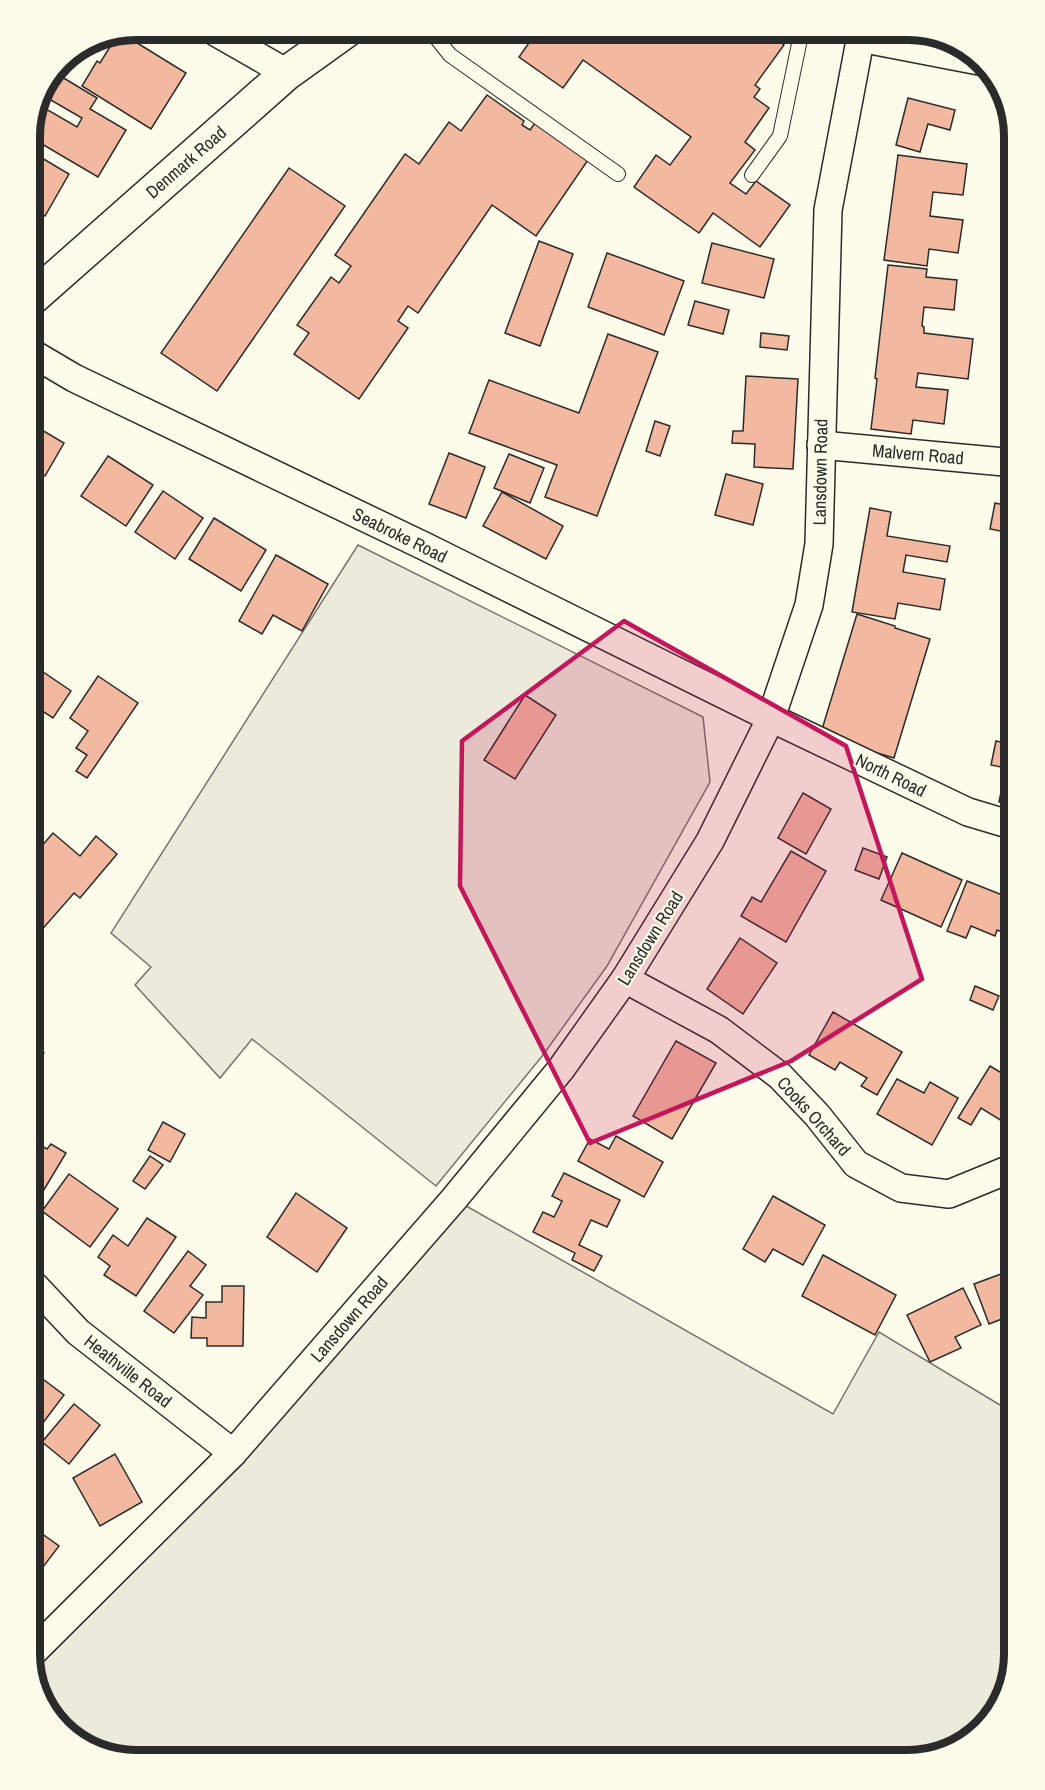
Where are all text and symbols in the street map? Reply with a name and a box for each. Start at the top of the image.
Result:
street label: Denmark Road [140,120,232,204]
street label: Lansdown Road [807,418,833,526]
street label: Malvern Road [871,438,965,470]
street label: Seabroke Road [348,501,452,569]
street label: North Road [852,747,930,803]
street label: Lansdown Road [611,886,689,990]
street label: Cooks Orchard [771,1071,857,1161]
street label: Lansdown Road [305,1271,393,1367]
street label: Heathville Road [79,1329,177,1413]

